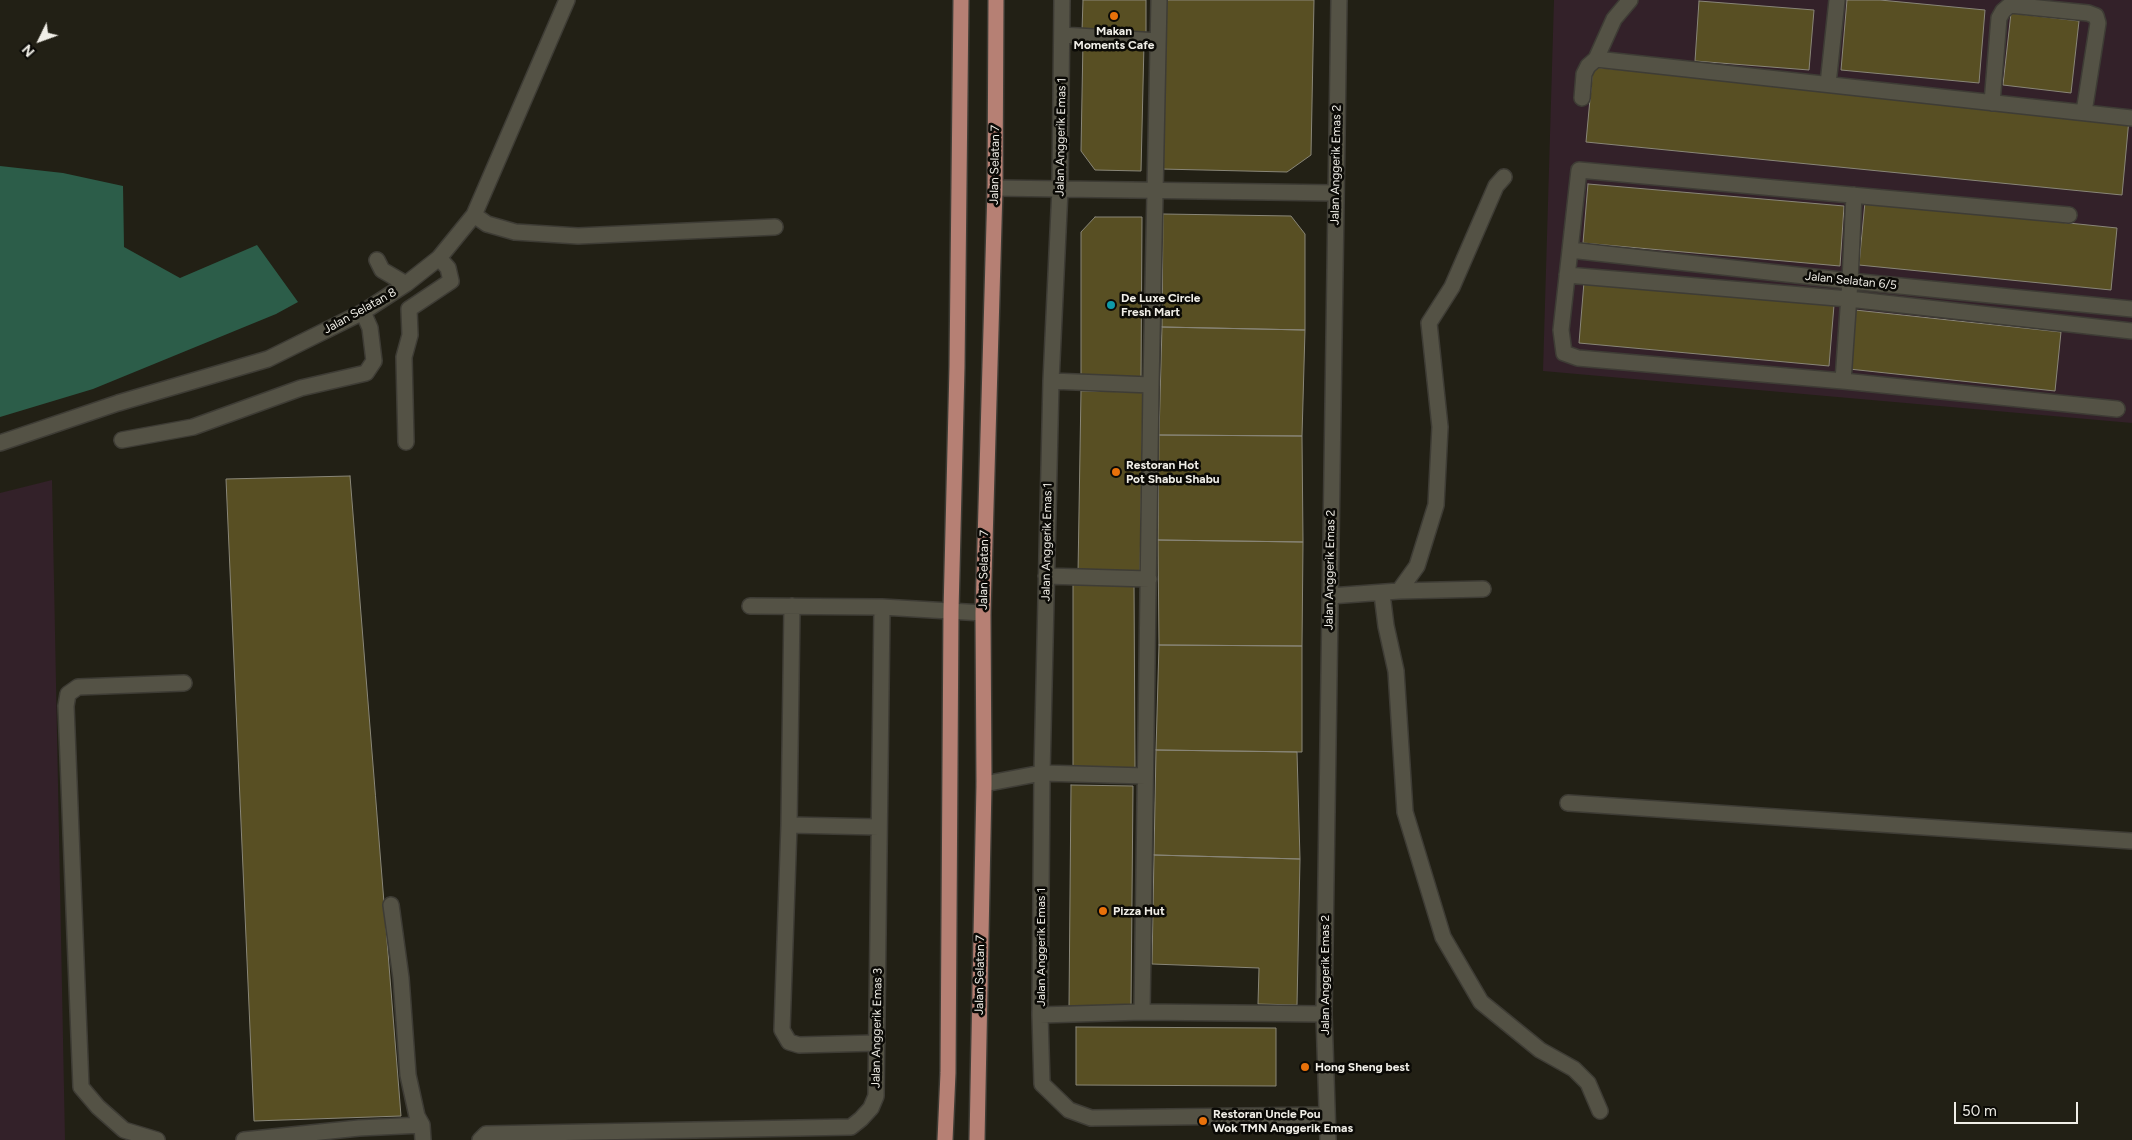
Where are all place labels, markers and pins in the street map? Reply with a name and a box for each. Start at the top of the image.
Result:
marker: Makan Moments Cafe [1108,10,1120,22]
place label: Makan Moments Cafe [1074,24,1154,52]
place label: De Luxe Circle Fresh Mart [1121,291,1200,319]
marker: De Luxe Circle Fresh Mart [1105,299,1117,311]
place label: Restoran Hot Pot Shabu Shabu [1126,458,1220,486]
marker: Restoran Hot Pot Shabu Shabu [1110,466,1122,478]
place label: Pizza Hut [1113,904,1165,918]
marker: Pizza Hut [1097,905,1109,917]
place label: Hong Sheng best [1315,1060,1410,1074]
marker: Hong Sheng best [1299,1061,1311,1073]
place label: Restoran Uncle Pou Wok TMN Anggerik Emas [1213,1107,1353,1135]
marker: Restoran Uncle Pou Wok TMN Anggerik Emas [1197,1115,1209,1127]

